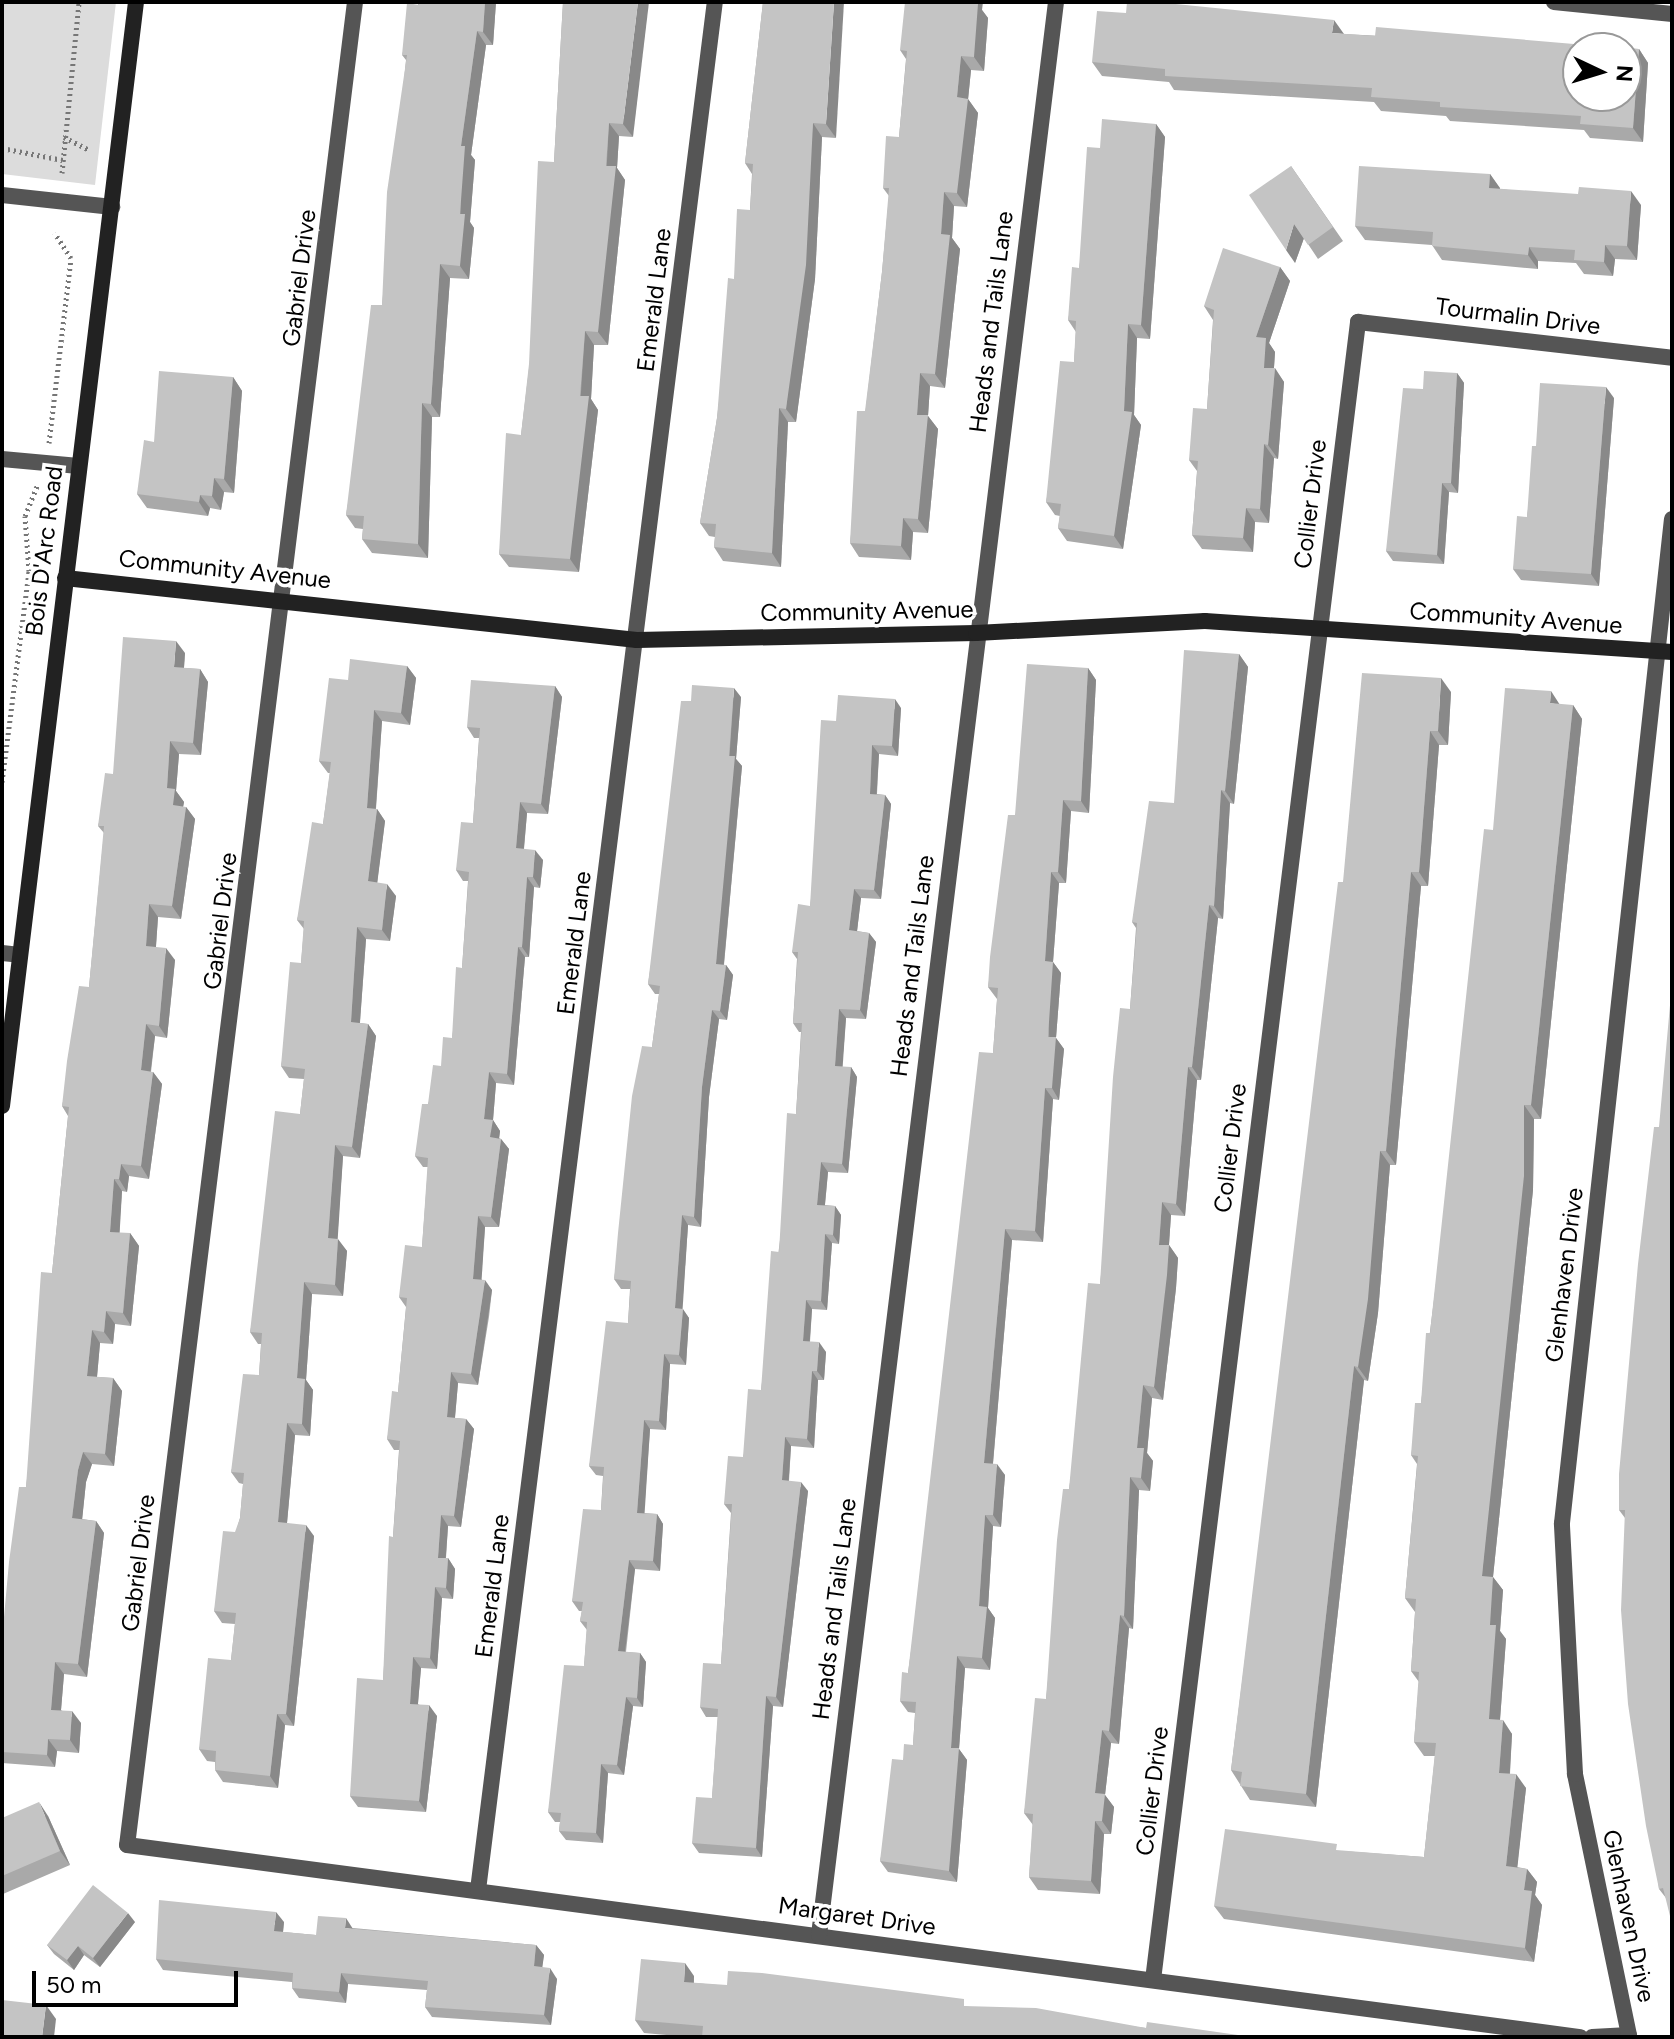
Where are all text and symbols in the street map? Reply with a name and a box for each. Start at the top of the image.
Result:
north arrow [1562,32,1642,112]
text: N [1610,64,1639,83]
street label: Gabriel Drive [276,208,322,348]
street label: Heads and Tails Lane [963,209,1019,435]
street label: Emerald Lane [631,226,677,374]
street label: Tourmalin Drive [1434,292,1602,340]
street label: Collier Drive [1288,438,1332,570]
street label: Bois D'Arc Road [19,464,69,638]
street label: Community Avenue [117,544,333,594]
street label: Community Avenue [760,595,974,627]
street label: Community Avenue [1409,596,1623,640]
street label: Gabriel Drive [197,851,243,991]
street label: Heads and Tails Lane [884,853,940,1079]
street label: Emerald Lane [551,869,597,1017]
street label: Collier Drive [1208,1082,1252,1214]
street label: Glenhaven Drive [1539,1186,1589,1364]
street label: Gabriel Drive [115,1493,161,1633]
street label: Heads and Tails Lane [806,1496,862,1722]
street label: Emerald Lane [469,1512,515,1660]
street label: Collier Drive [1130,1725,1174,1857]
street label: Glenhaven Drive [1597,1827,1661,2005]
street label: Margaret Drive [776,1891,938,1941]
scale bar [36,1955,242,2005]
text: 50 m [46,1970,102,1999]

